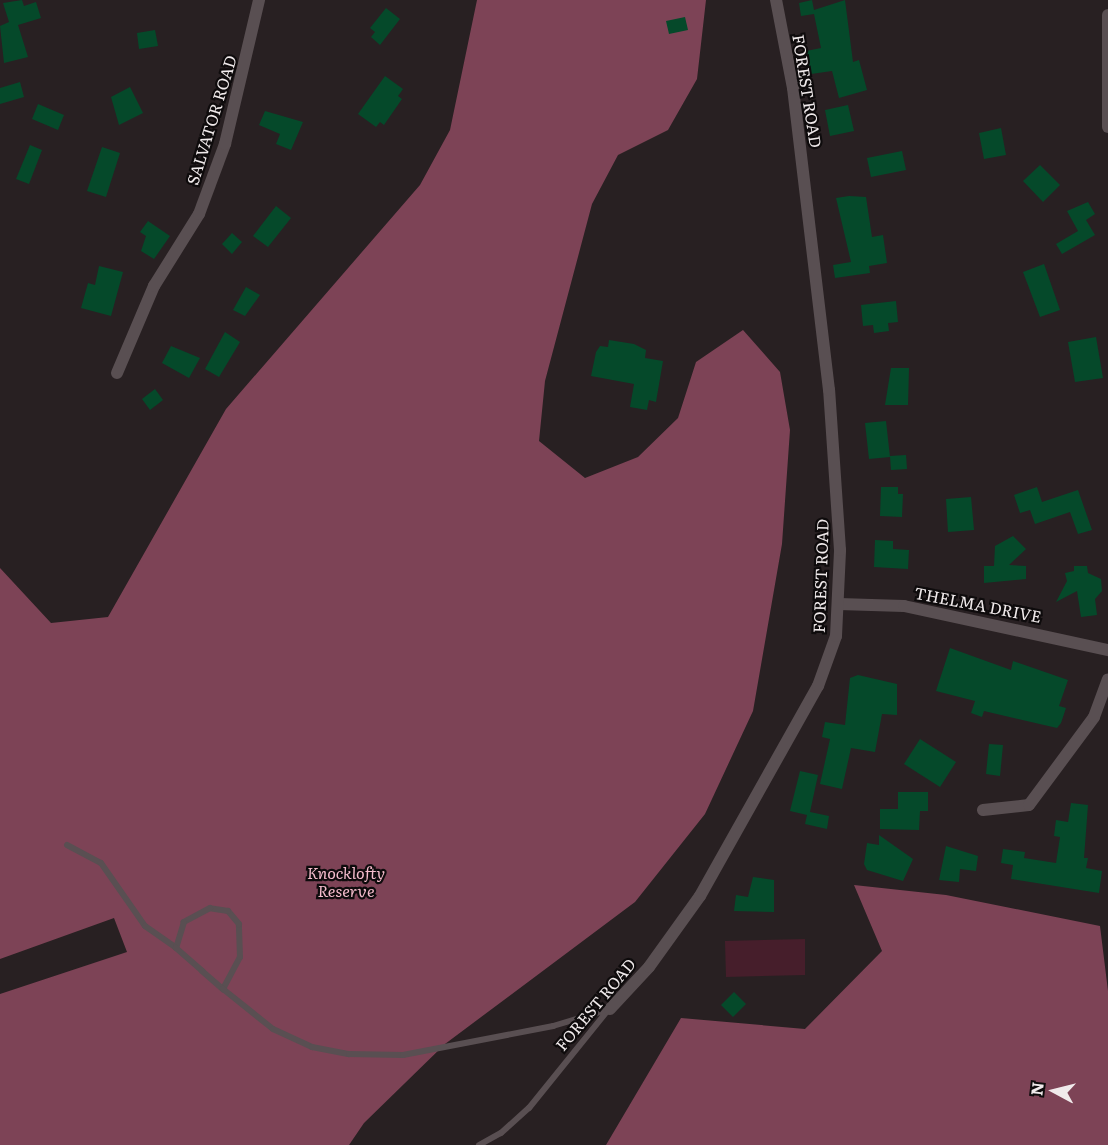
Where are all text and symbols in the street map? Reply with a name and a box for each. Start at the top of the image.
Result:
street label: FOREST ROAD [790,33,826,149]
street label: SALVATOR ROAD [182,53,240,187]
street label: FOREST ROAD [808,519,832,633]
street label: THELMA DRIVE [913,582,1043,626]
park label: Knocklofty Reserve [307,862,385,900]
street label: FOREST ROAD [551,954,639,1054]
north arrow [1024,1061,1084,1121]
text: N [1023,1081,1049,1097]

